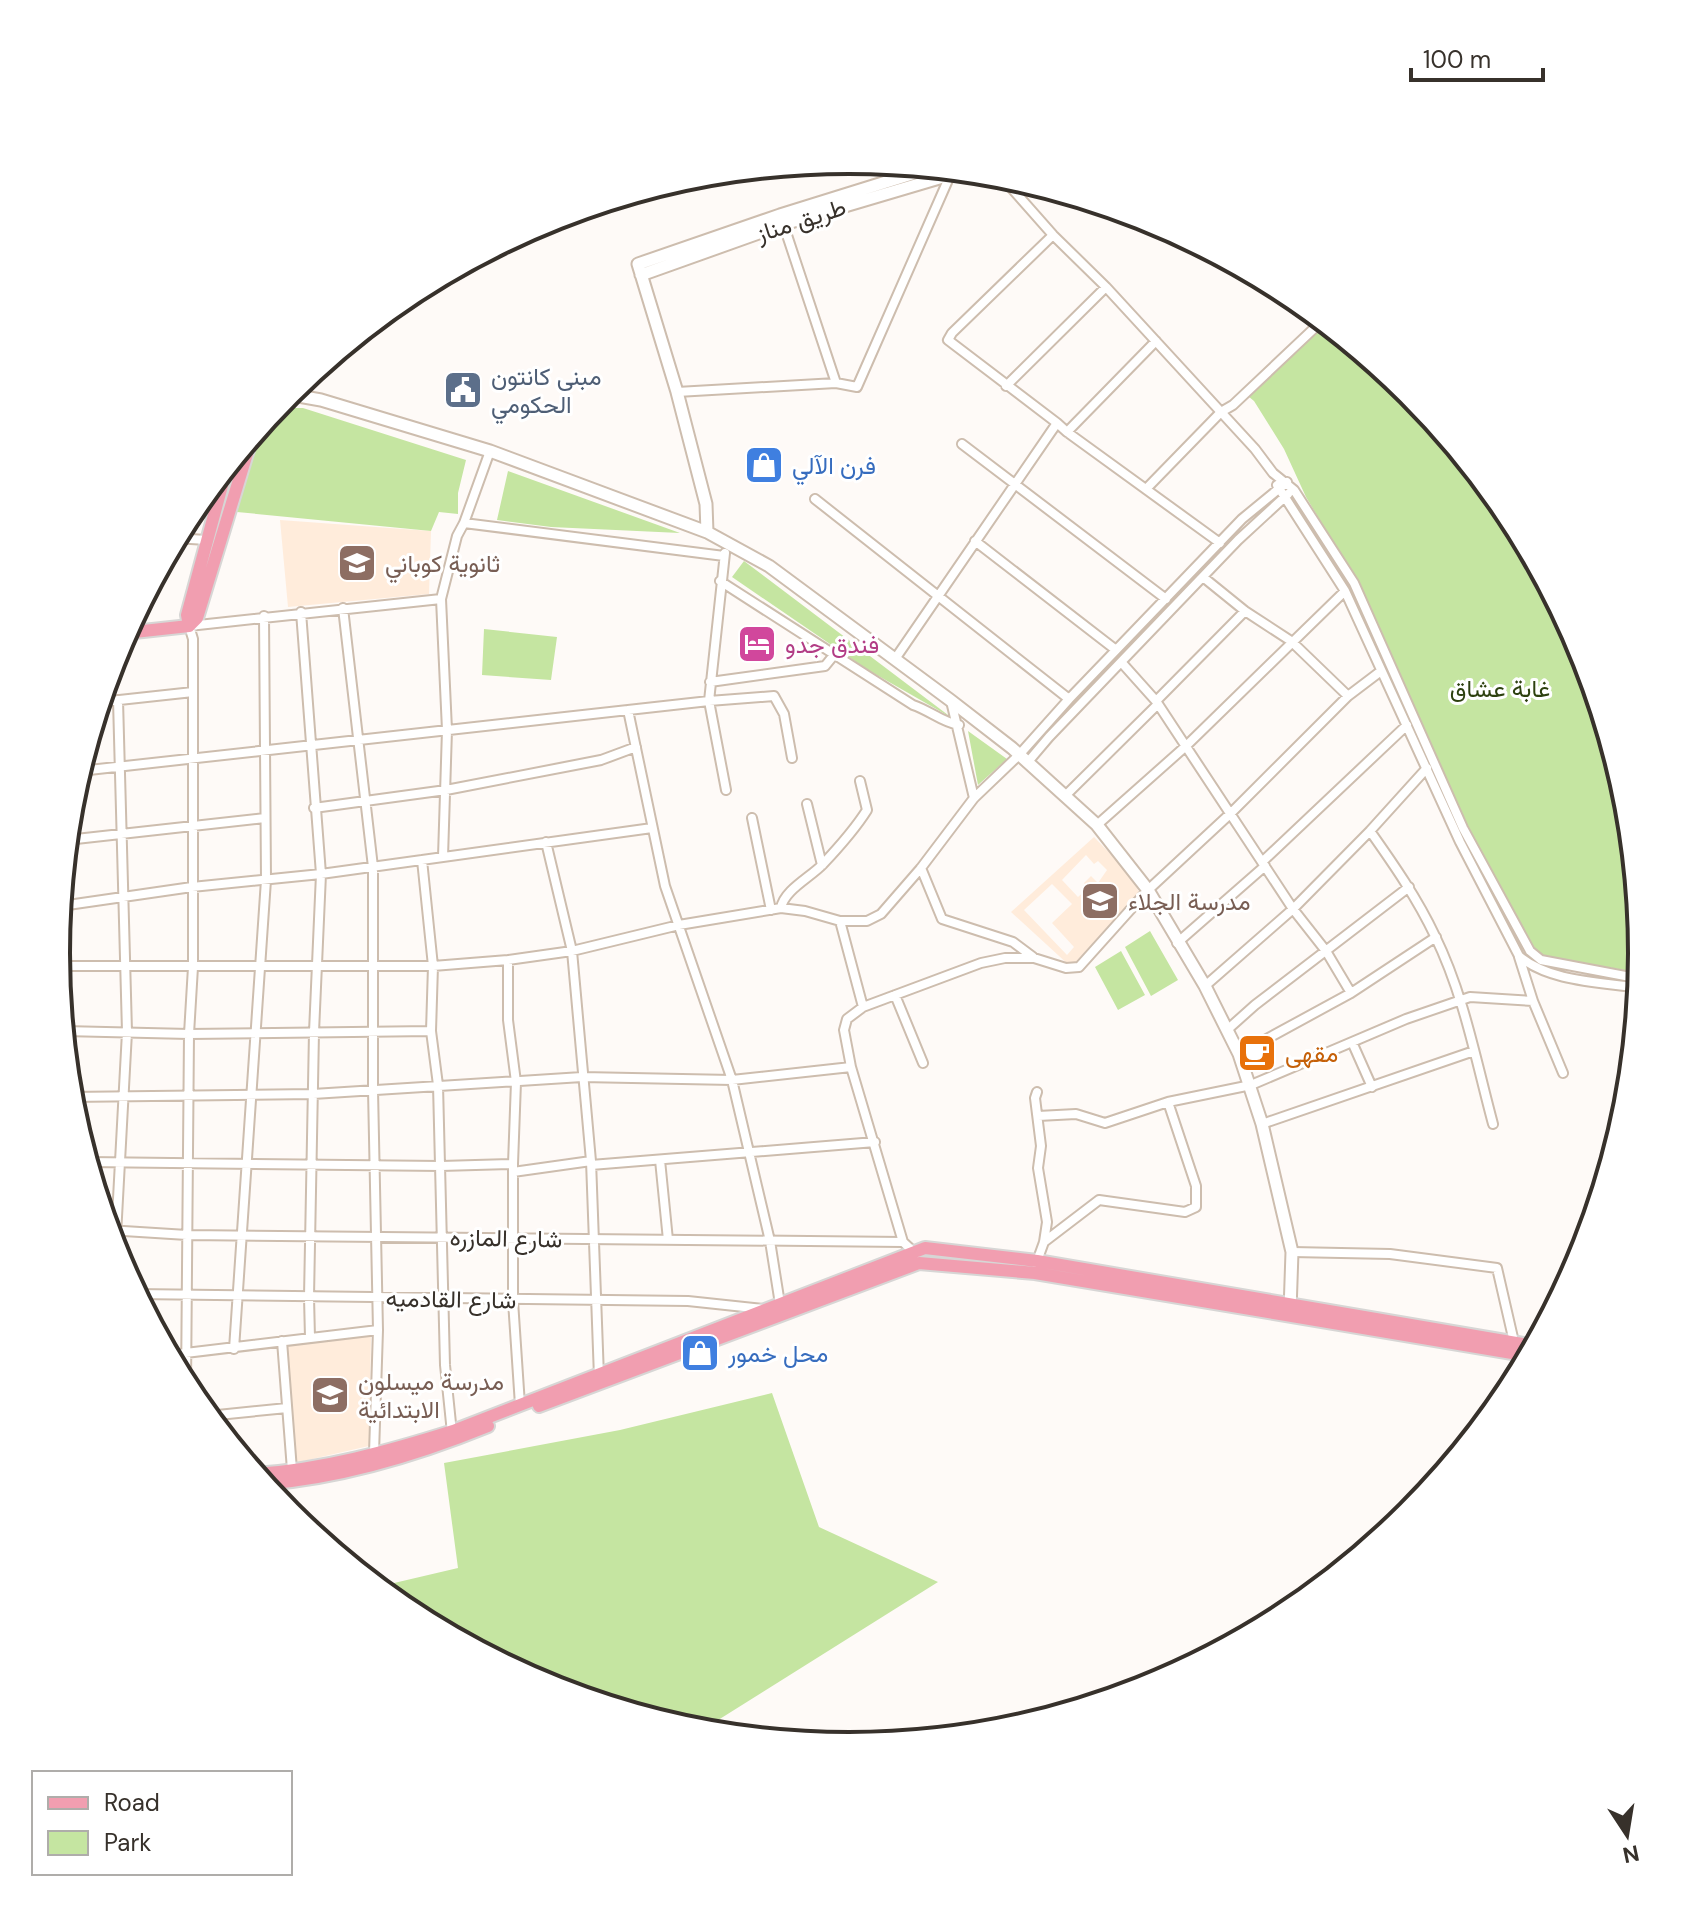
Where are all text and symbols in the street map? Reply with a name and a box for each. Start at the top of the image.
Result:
scale bar [1411,32,1543,82]
text: 100 m [1423,44,1491,75]
street label: طريق مناز [751,191,850,249]
place label: مبنى كانتون الحكومي [491,361,601,424]
public building icon: مبنى كانتون الحكومي [442,369,484,411]
shop icon: فرن الآلي [743,444,785,486]
place label: فرن الآلي [792,450,876,485]
school or university icon: ثانوية كوباني [336,542,378,584]
place label: ثانوية كوباني [385,548,500,583]
hotel icon: فندق جدو [736,623,778,665]
place label: فندق جدو [785,629,879,660]
park label: غابة عشاق [1450,673,1550,704]
school or university icon: مدرسة الجلاء [1079,880,1121,922]
place label: مدرسة الجلاء [1128,886,1251,917]
cafe icon: مقهى [1236,1032,1278,1074]
place label: مقهى [1285,1038,1338,1069]
street label: شارع المازره [449,1222,563,1255]
street label: شارع القادميه [385,1282,517,1317]
shop icon: محل خمور [679,1332,721,1374]
place label: محل خمور [727,1338,828,1369]
place label: مدرسة ميسلون الابتدائية [358,1366,504,1425]
school or university icon: مدرسة ميسلون الابتدائية [309,1374,351,1416]
legend [32,1771,292,1875]
text: Road [104,1787,160,1818]
north arrow [1587,1795,1667,1875]
text: Park [104,1827,151,1858]
text: N [1620,1838,1642,1870]

